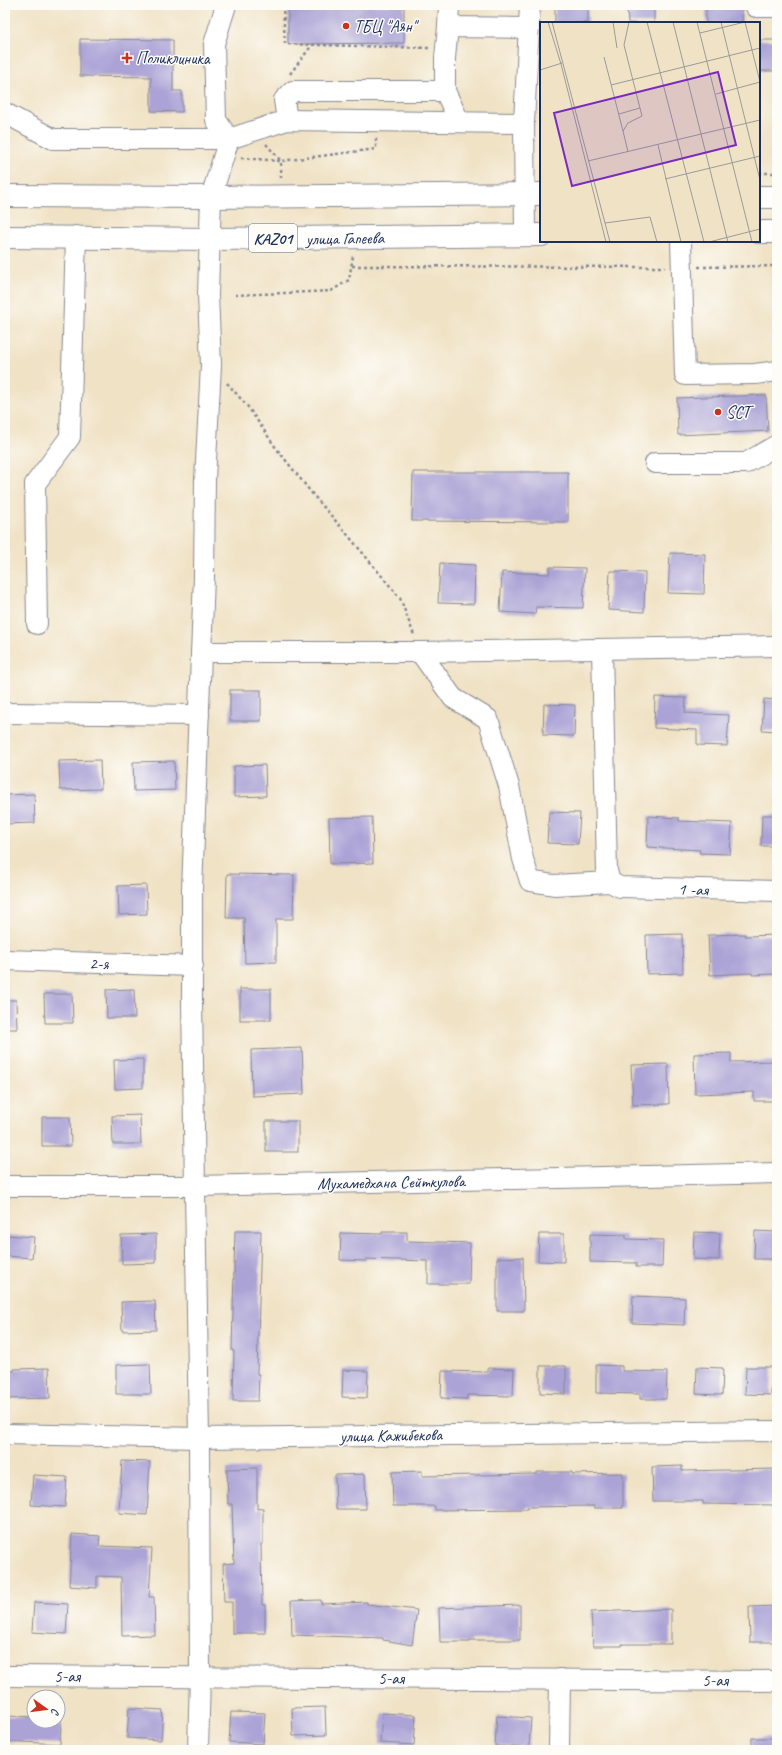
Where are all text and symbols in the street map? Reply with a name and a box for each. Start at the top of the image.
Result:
place label: ТБЦ "Аян" [354,16,420,37]
marker: ТБЦ "Аян" [341,21,351,31]
inset map [540,22,760,242]
place label: Поликлиника [136,48,211,69]
marker: Поликлиника [121,52,133,64]
road number: KАZ01 [249,224,297,252]
street label: улица Гапеева [305,227,386,250]
place label: SCT [726,402,754,423]
marker: SCT [713,407,723,417]
street label: 1 -ая [678,878,710,901]
street label: 2-я [89,953,110,974]
street label: Мухамедхана Сейткулова [317,1171,467,1194]
street label: улица Кажибекова [339,1424,443,1447]
street label: 5-ая [54,1666,82,1687]
street label: 5-ая [378,1668,406,1689]
street label: 5-ая [702,1670,730,1691]
north arrow [26,1689,66,1729]
text: С [48,1707,63,1717]

